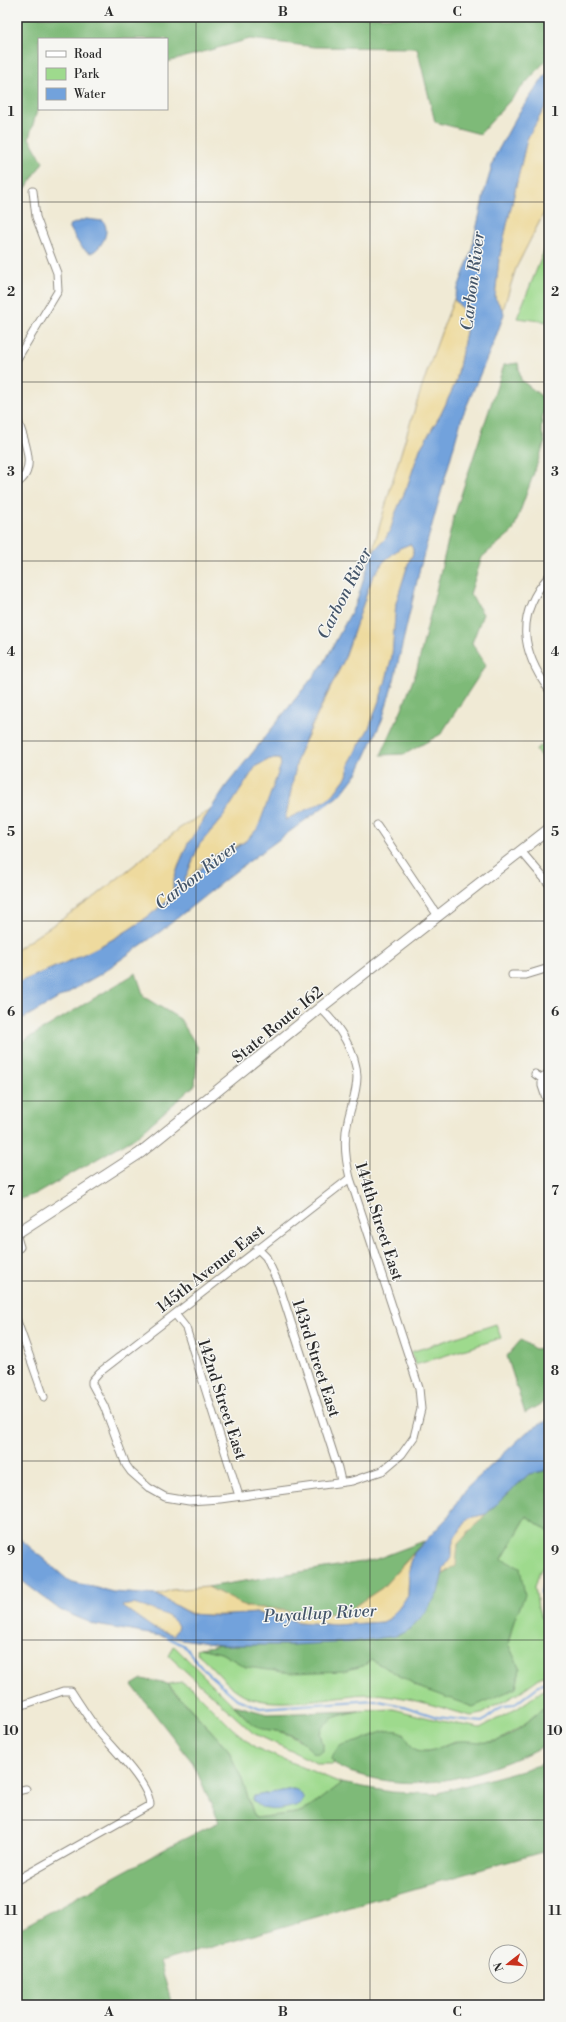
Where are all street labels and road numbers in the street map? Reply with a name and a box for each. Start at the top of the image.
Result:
street label: State Route 162 [228,982,327,1068]
street label: 144th Street East [351,1160,408,1283]
street label: 145th Avenue East [153,1220,269,1317]
street label: 143rd Street East [288,1297,345,1420]
street label: 142nd Street East [193,1337,251,1462]

